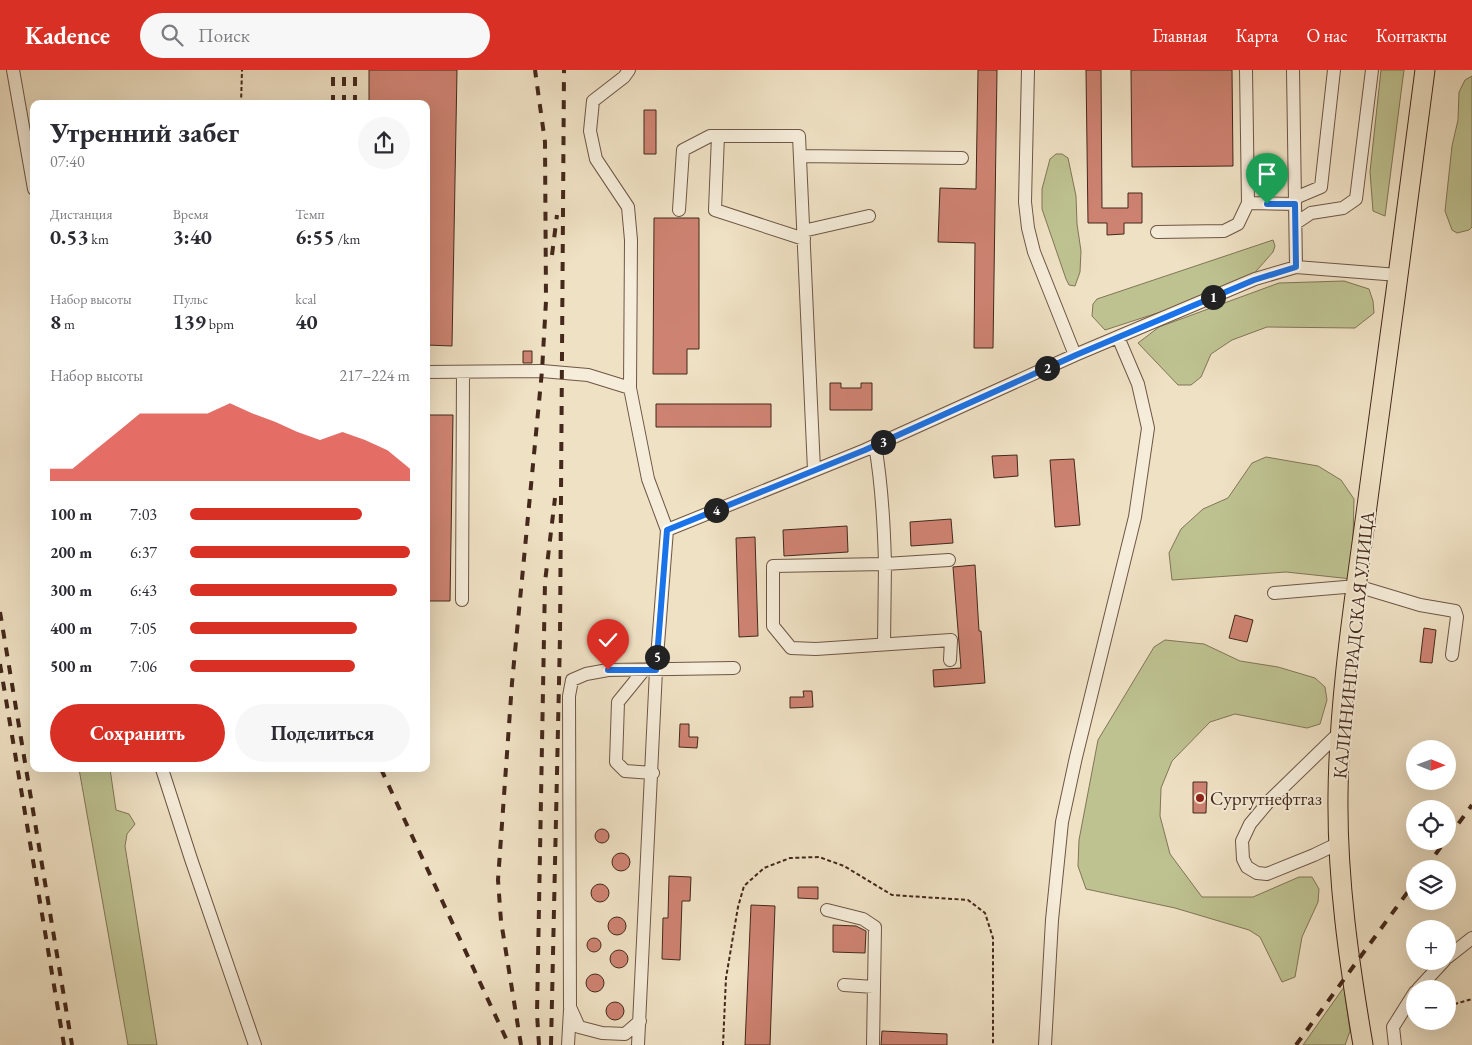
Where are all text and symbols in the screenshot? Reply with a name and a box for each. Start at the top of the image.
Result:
search box [140,13,490,58]
text: Kadence [25,20,110,51]
icon: search [158,21,186,49]
text: Поиск [198,23,250,48]
text: Главная [1153,24,1207,47]
text: Карта [1235,24,1278,47]
text: О нас [1306,24,1348,47]
text: Контакты [1376,24,1447,47]
text: Утренний забег [50,114,239,150]
button: share [358,117,410,169]
text: 07:40 [50,151,85,172]
pin [1246,153,1288,204]
icon: arrive [1253,160,1281,188]
text: Дистанция [50,205,112,223]
text: Время [173,205,209,223]
text: Темп [295,205,325,223]
text: 0.53 [50,223,89,250]
text: 3:40 [173,223,212,250]
text: 6:55 [295,223,335,250]
text: km [89,230,109,248]
text: /km [335,230,360,248]
pin: 1 [1200,284,1226,310]
text: 1 [1210,288,1217,306]
text: Набор высоты [50,290,131,308]
text: Пульс [173,290,208,308]
text: kcal [295,290,316,308]
text: 8 [50,308,61,335]
text: 139 [173,308,206,335]
text: 40 [295,308,318,335]
text: m [61,315,75,333]
text: bpm [206,315,234,333]
pin: 2 [1034,356,1060,380]
text: 2 [1044,359,1051,377]
text: Набор высоты [50,365,143,386]
text: 217–224 m [339,365,410,386]
pin: 3 [870,430,896,454]
text: 3 [880,433,887,451]
pin: 4 [704,498,728,522]
text: 4 [713,501,720,519]
text: 100 m [50,504,92,525]
text: 7:03 [130,504,157,525]
street label: КАЛИНИНГРАДСКАЯ УЛИЦА [1327,509,1380,780]
text: 200 m [50,542,92,563]
text: 6:37 [130,542,157,563]
text: 300 m [50,580,92,601]
text: 6:43 [130,580,157,601]
text: 400 m [50,618,92,639]
text: 7:05 [130,618,157,639]
pin [587,619,629,670]
icon: check [594,626,622,654]
pin: 5 [644,644,670,670]
text: 5 [654,648,661,666]
text: 500 m [50,656,92,677]
text: 7:06 [130,656,157,677]
button: Сохранить [50,704,225,762]
button: Поделиться [235,704,410,762]
north arrow [1406,740,1456,790]
map controls [1406,740,1456,1030]
place label: Сургутнефтгаз [1210,786,1322,811]
marker: Сургутнефтгаз [1194,792,1206,804]
button: locate [1406,800,1456,850]
button: layers [1406,860,1456,910]
button: + [1406,920,1456,970]
button: − [1406,980,1456,1030]

